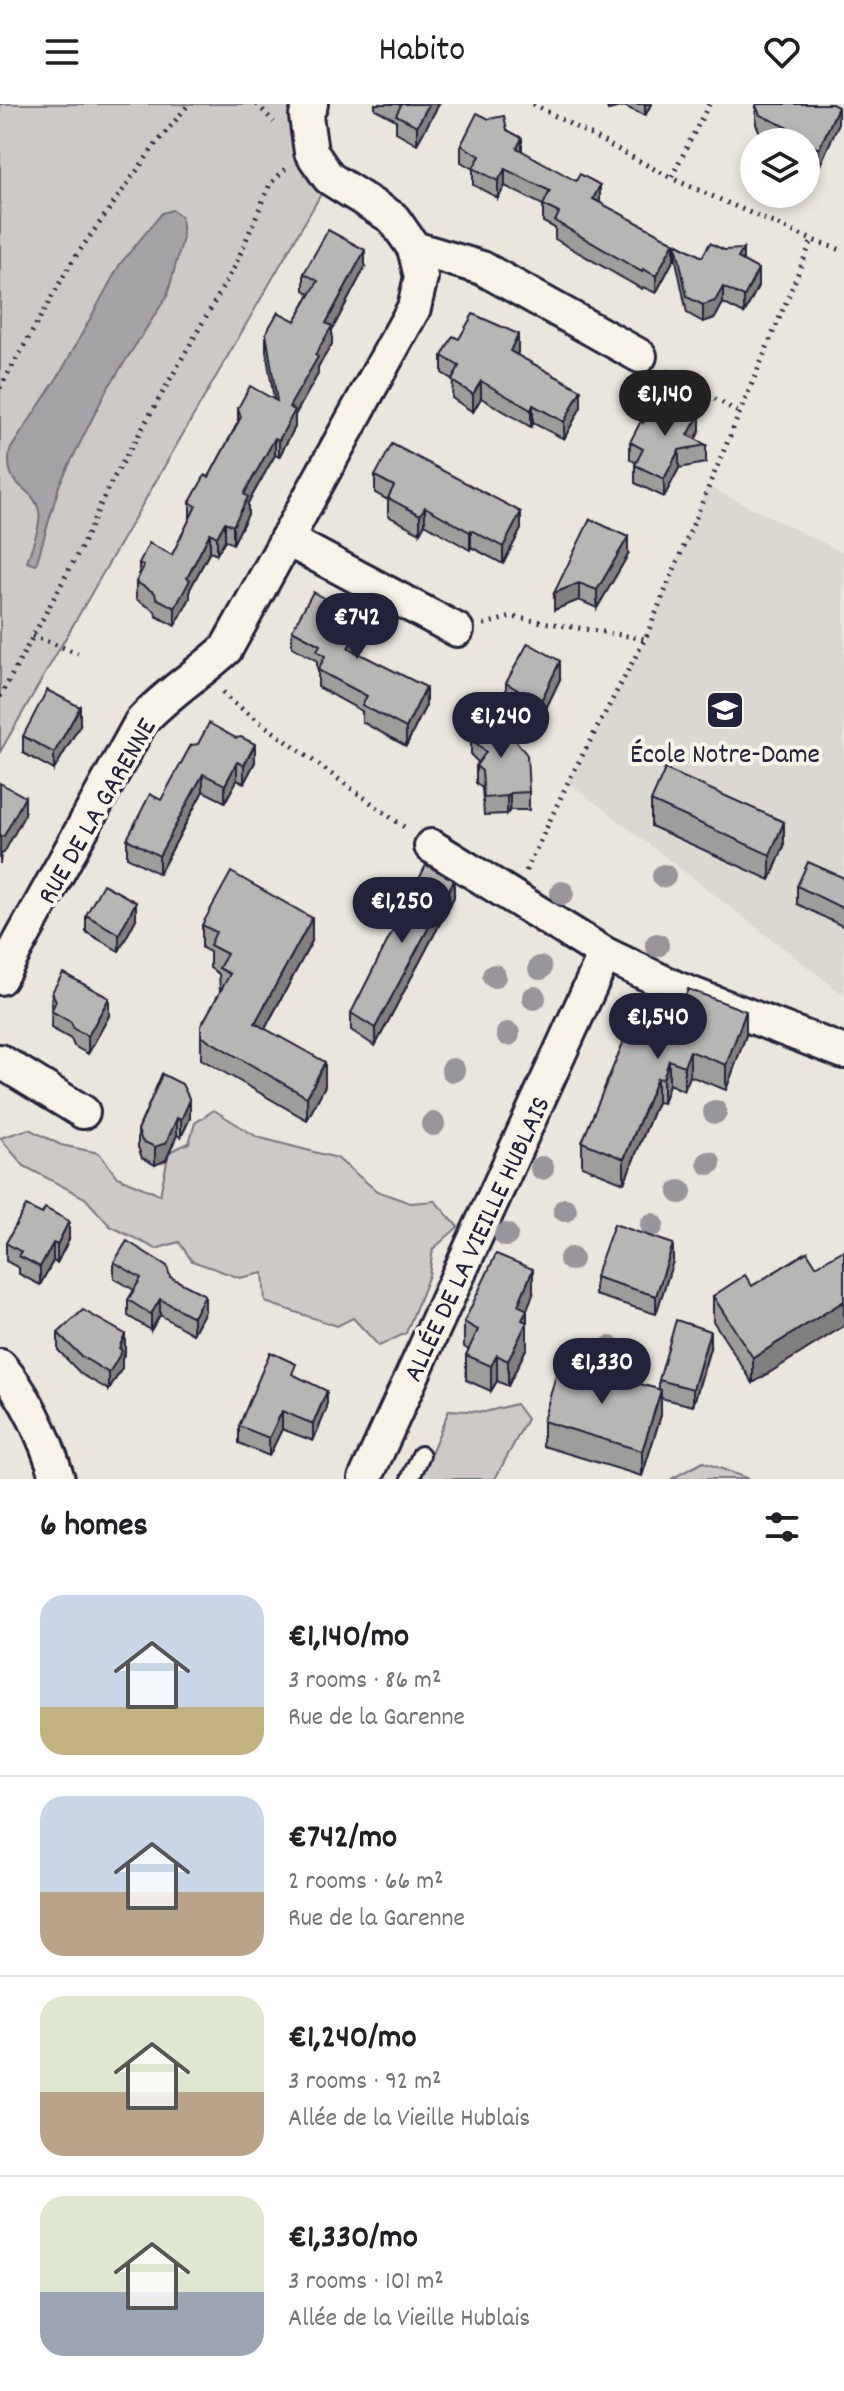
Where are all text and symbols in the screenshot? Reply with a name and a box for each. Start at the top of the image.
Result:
text: Habito [379,26,465,78]
icon: menu [40,30,84,74]
icon: heart [760,30,804,74]
map controls [740,128,820,208]
button: layers [740,128,820,208]
pin: €1,140 [600,370,730,438]
text: €1,140 [637,377,693,414]
pin: €742 [310,593,404,661]
text: €742 [334,600,380,637]
school or university icon: École Notre-Dame [704,689,746,731]
pin: €1,240 [436,692,566,760]
text: €1,240 [470,699,532,736]
street label: RUE DE LA GARENNE [30,712,169,913]
place label: École Notre-Dame [630,737,820,777]
pin: €1,250 [337,877,467,945]
text: €1,250 [371,884,433,921]
pin: €1,540 [593,993,723,1061]
text: €1,540 [627,1000,689,1037]
street label: ALLÉE DE LA VIEILLE HUBLAIS [396,1091,563,1390]
pin: €1,330 [537,1338,667,1406]
text: €1,330 [571,1345,633,1382]
text: 6 homes [40,1503,148,1552]
icon: filters [760,1505,804,1549]
text: €1,140/mo [288,1614,409,1663]
icon: home [104,1627,200,1723]
text: 3 rooms · 86 m² [288,1663,441,1700]
text: Rue de la Garenne [288,1700,465,1737]
text: €742/mo [288,1815,397,1864]
icon: home [104,1828,200,1924]
text: 2 rooms · 66 m² [288,1864,444,1901]
text: Rue de la Garenne [288,1901,465,1938]
text: €1,240/mo [288,2015,417,2064]
icon: home [104,2028,200,2124]
text: 3 rooms · 92 m² [288,2064,442,2101]
text: Allée de la Vieille Hublais [288,2101,530,2138]
text: €1,330/mo [288,2215,418,2264]
icon: home [104,2228,200,2324]
text: 3 rooms · 101 m² [288,2264,444,2301]
text: Allée de la Vieille Hublais [288,2301,530,2338]

